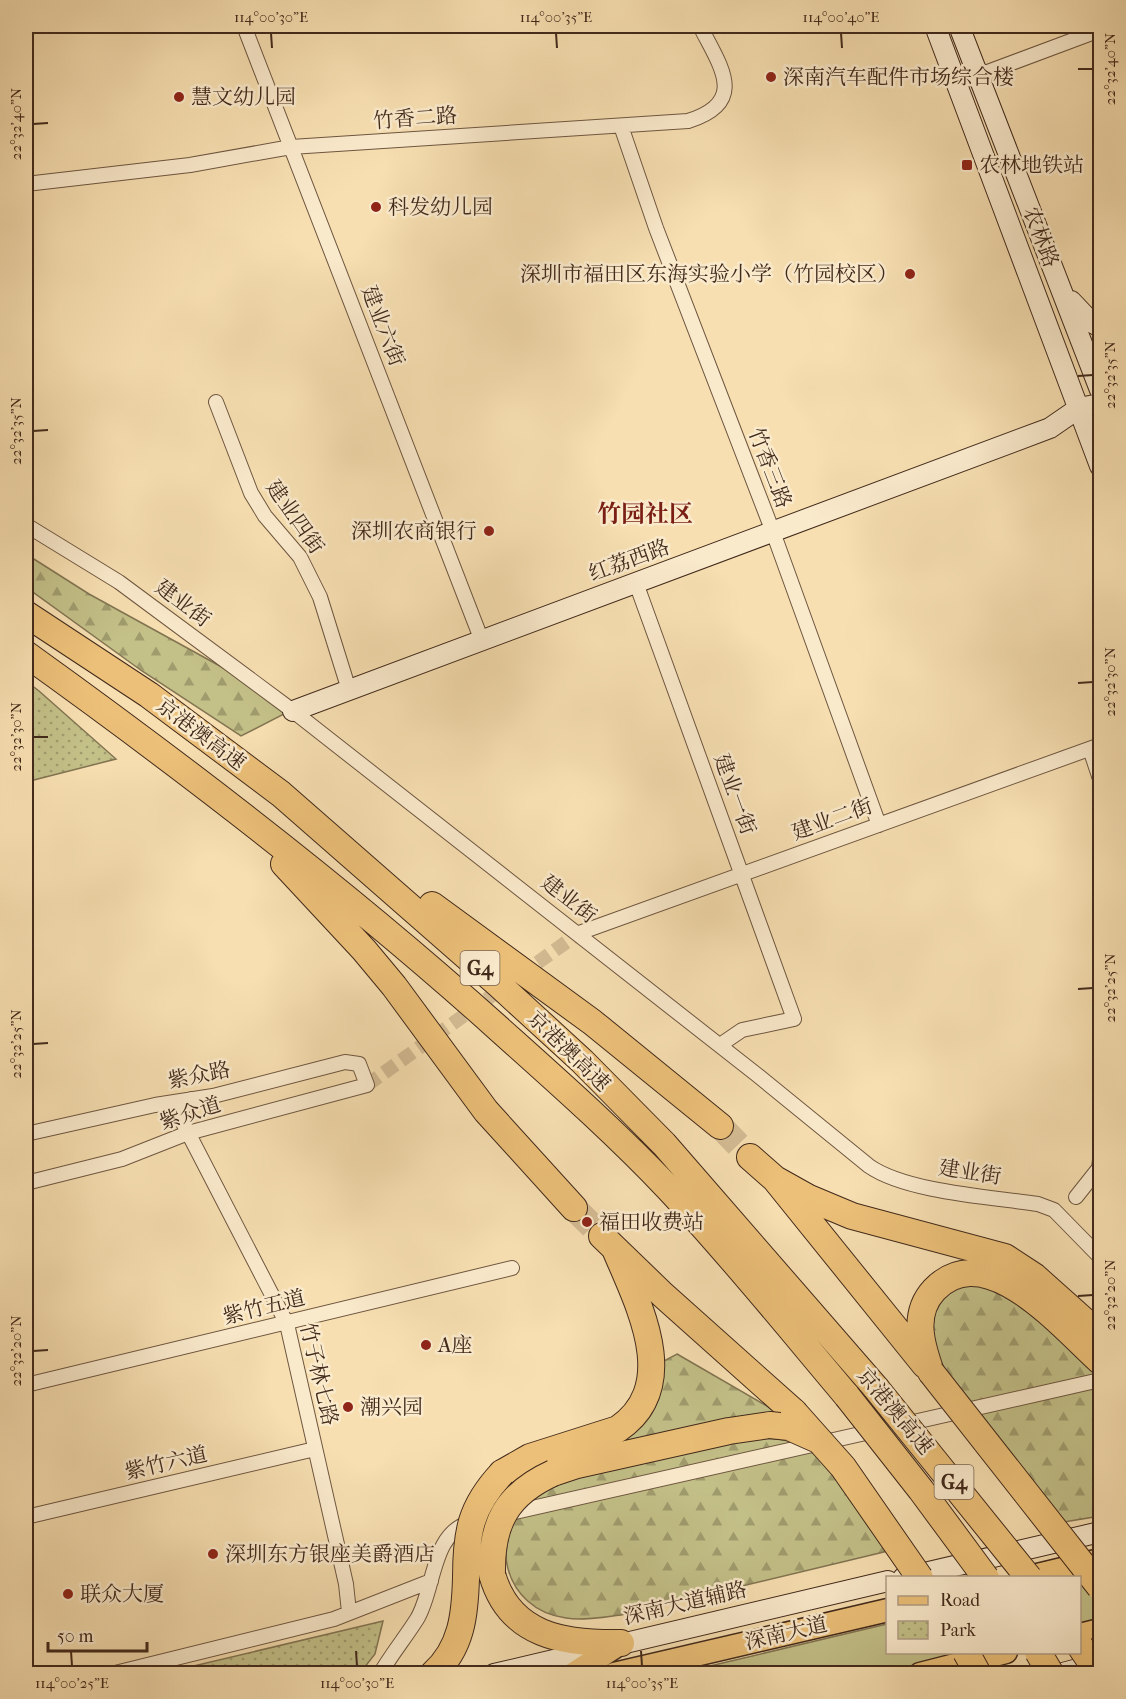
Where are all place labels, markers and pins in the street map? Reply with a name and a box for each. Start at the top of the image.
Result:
place label: 深南汽车配件市场综合楼 [783,65,1014,89]
marker: 深南汽车配件市场综合楼 [764,70,778,84]
place label: 慧文幼儿园 [191,85,296,109]
marker: 慧文幼儿园 [172,90,186,104]
place label: 农林地铁站 [979,153,1084,177]
marker: 农林地铁站 [960,158,974,172]
place label: 科发幼儿园 [388,195,493,219]
marker: 科发幼儿园 [369,200,383,214]
place label: 深圳市福田区东海实验小学（竹园校区） [520,262,898,286]
marker: 深圳市福田区东海实验小学（竹园校区） [903,267,917,281]
place label: 深圳农商银行 [351,519,477,543]
marker: 深圳农商银行 [482,524,496,538]
place label: 福田收费站 [599,1210,704,1234]
marker: 福田收费站 [580,1215,594,1229]
place label: A座 [437,1333,473,1357]
marker: A座 [419,1338,433,1352]
place label: 潮兴园 [360,1395,423,1419]
marker: 潮兴园 [341,1400,355,1414]
place label: 深圳东方银座美爵酒店 [225,1542,435,1566]
marker: 深圳东方银座美爵酒店 [206,1547,220,1561]
place label: 联众大厦 [80,1582,164,1606]
marker: 联众大厦 [61,1587,75,1601]

